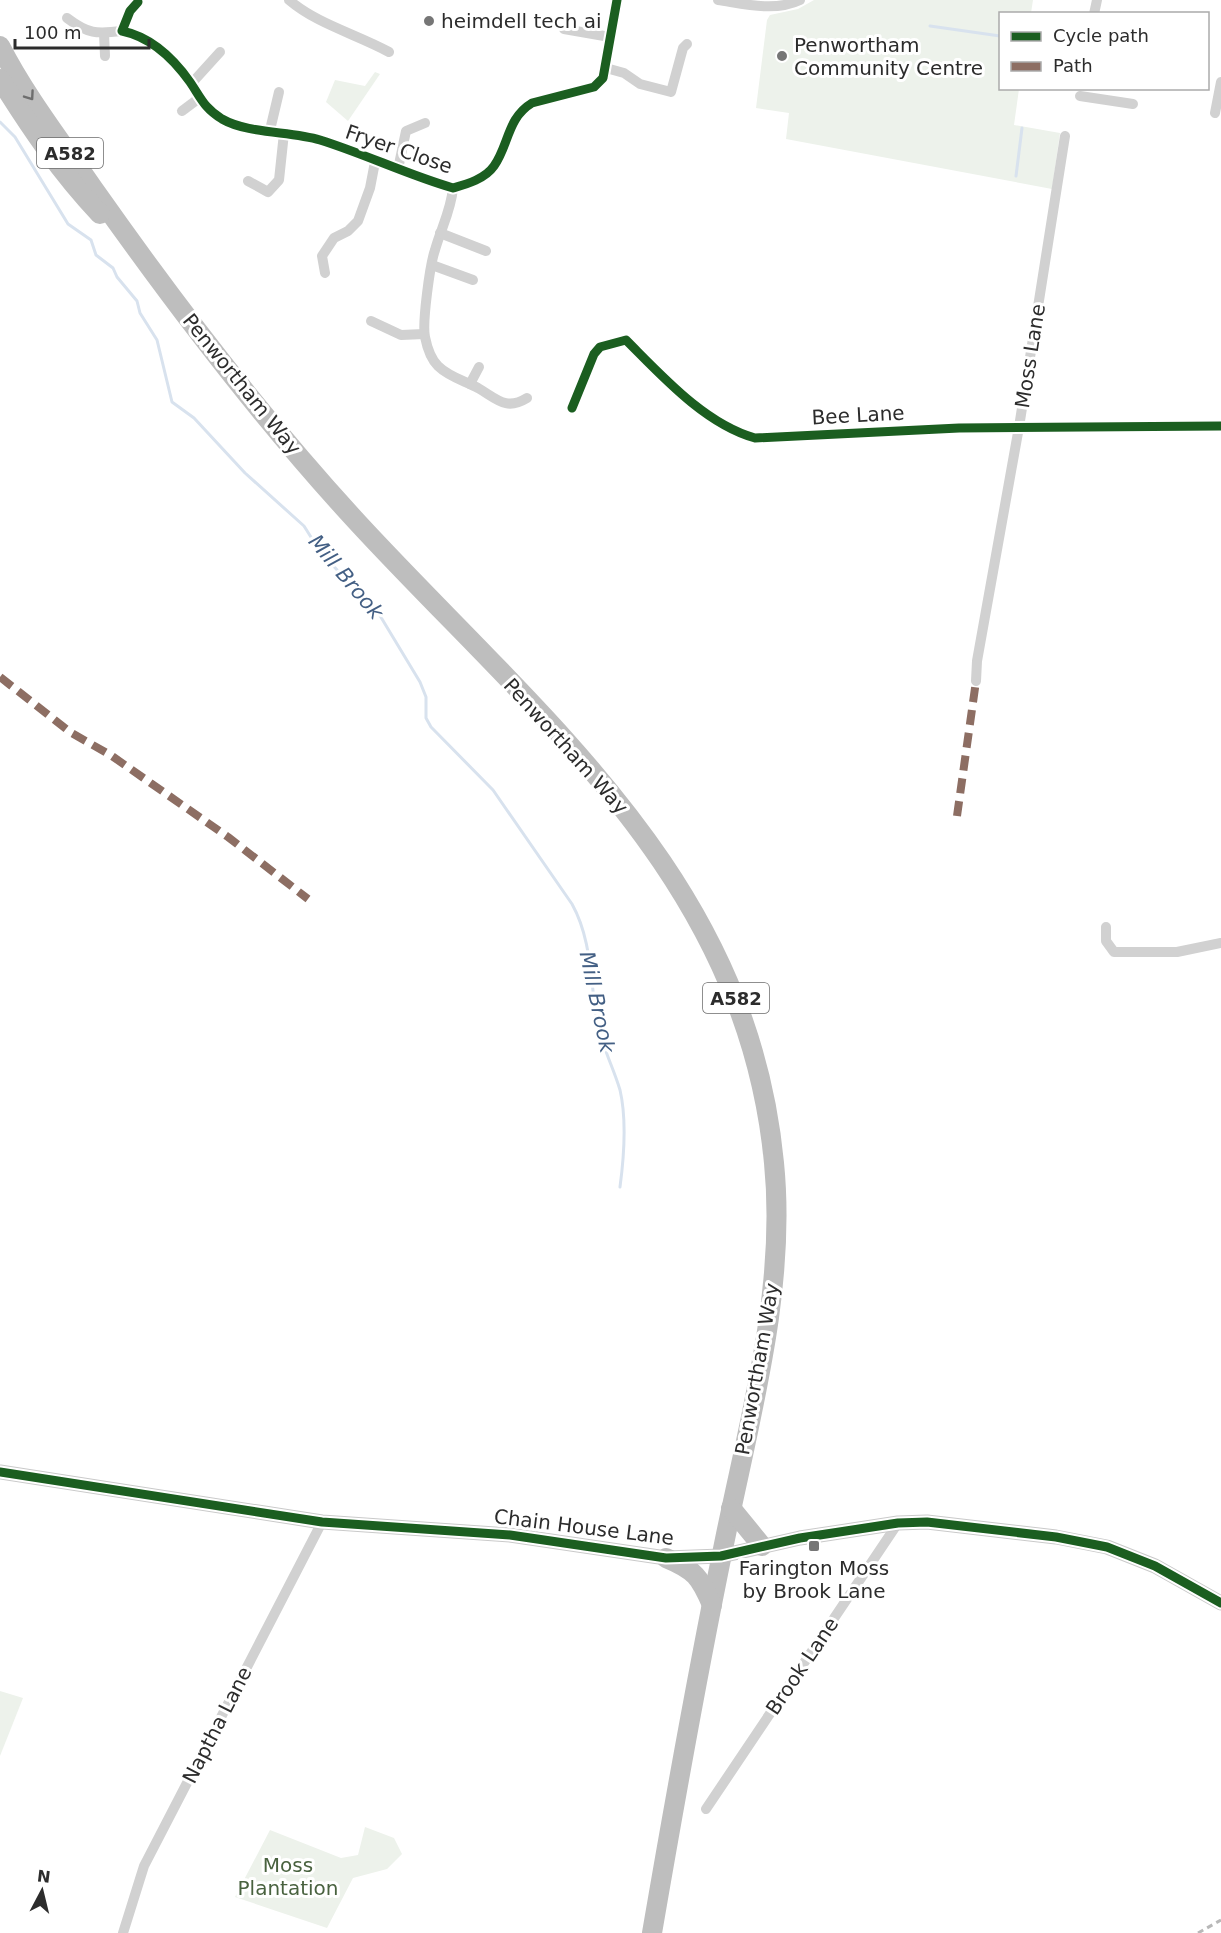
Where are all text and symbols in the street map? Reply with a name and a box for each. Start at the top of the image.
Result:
place label: heimdell tech ai [441,9,601,33]
scale bar [15,12,148,50]
legend [999,12,1209,90]
marker: heimdell tech ai [422,14,436,28]
text: 100 m [24,22,82,43]
text: Cycle path [1053,25,1149,46]
place label: Penwortham Community Centre [794,33,983,80]
marker: Penwortham Community Centre [775,49,789,63]
text: Path [1053,55,1093,76]
one-way arrow [23,89,34,100]
street label: Fryer Close [342,120,456,178]
road number: A582 [37,138,103,168]
street label: Moss Lane [1010,302,1050,410]
street label: Penwortham Way [178,309,306,459]
street label: Bee Lane [811,401,905,429]
water label: Mill Brook [304,530,389,625]
street label: Penwortham Way [499,673,633,819]
water label: Mill Brook [575,949,620,1056]
road number: A582 [703,983,769,1013]
street label: Penwortham Way [730,1281,784,1457]
street label: Chain House Lane [493,1504,675,1550]
marker: Farington Moss by Brook Lane [807,1539,821,1553]
place label: Farington Moss by Brook Lane [739,1556,889,1603]
street label: Brook Lane [761,1613,843,1719]
street label: Naptha Lane [177,1663,257,1787]
park label: Moss Plantation [238,1853,338,1900]
north arrow [12,1861,72,1921]
text: N [36,1866,52,1887]

